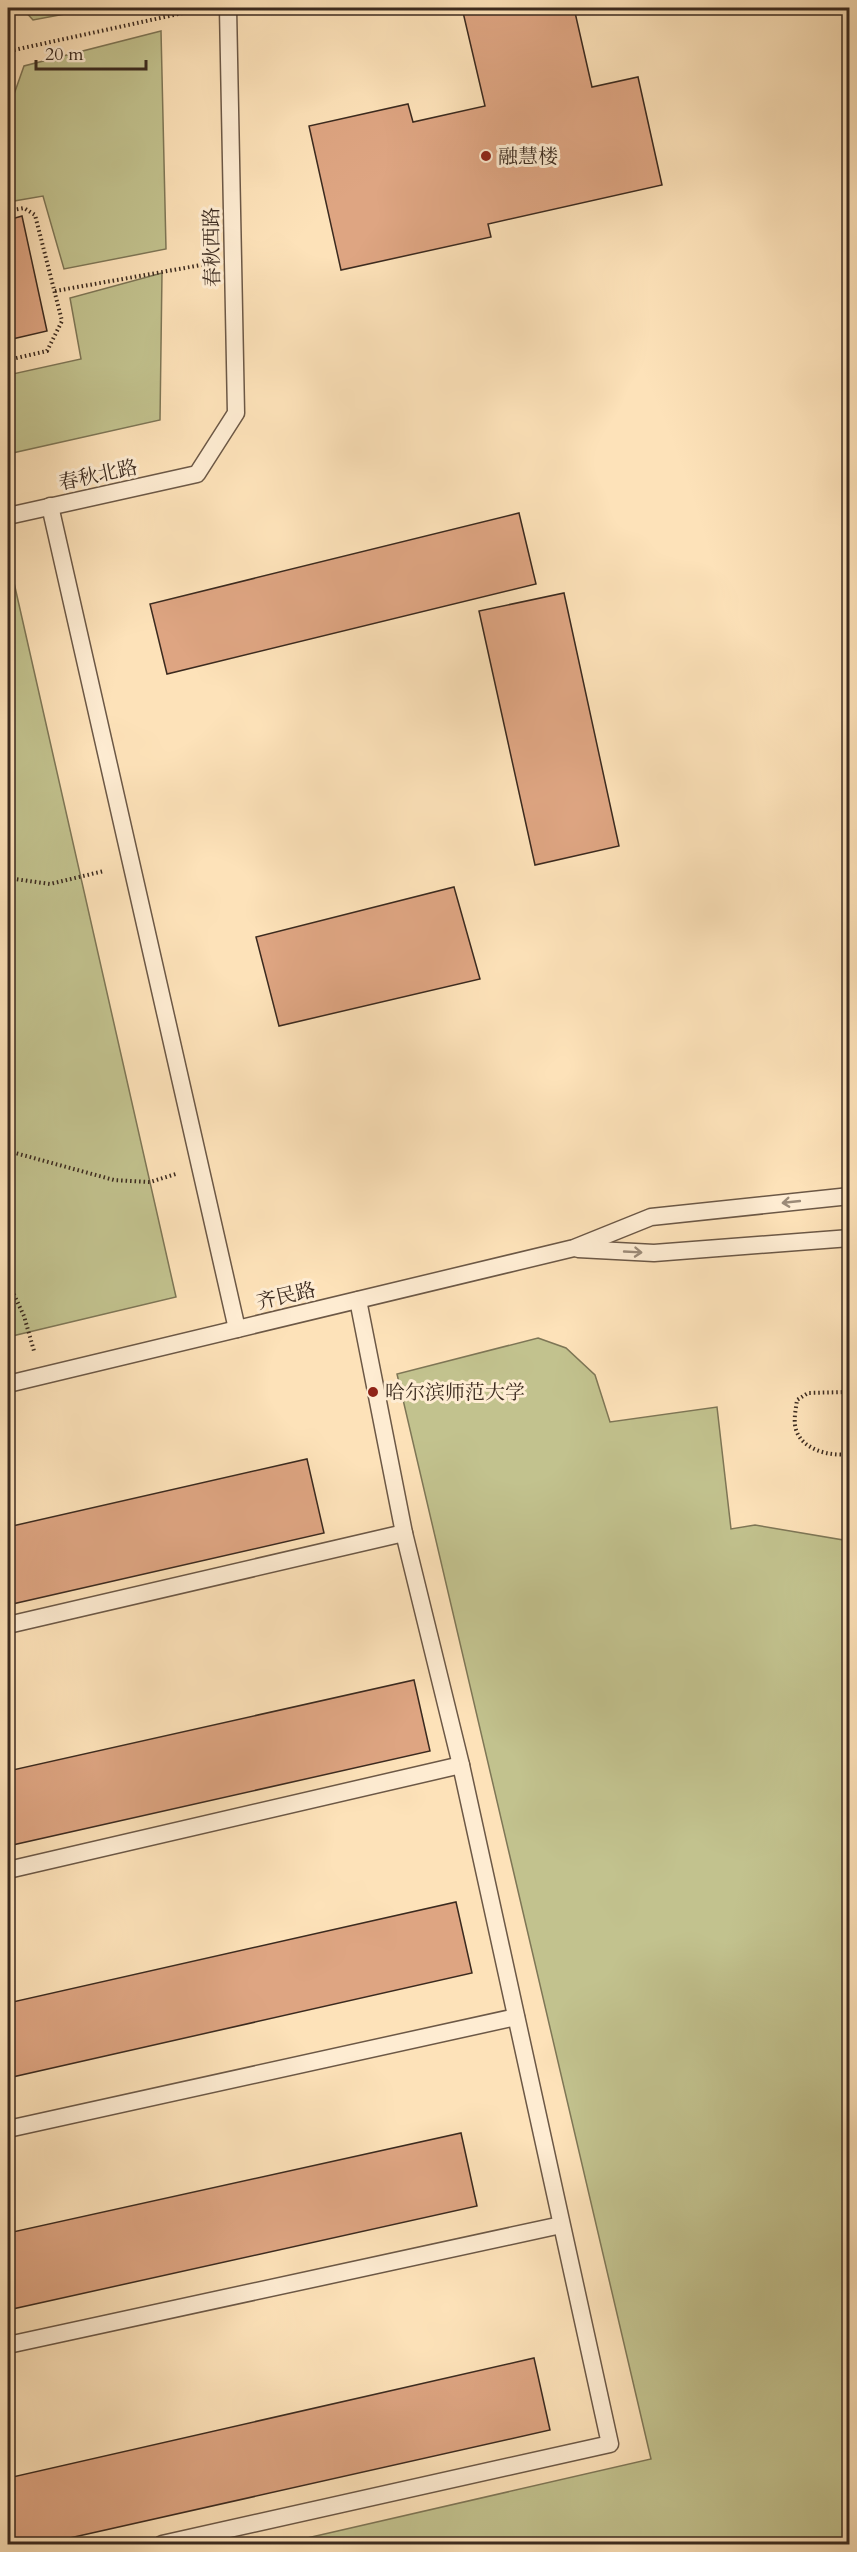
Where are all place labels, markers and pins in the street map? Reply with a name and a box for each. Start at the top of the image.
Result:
place label: 融慧楼 [498,143,558,170]
marker: 融慧楼 [479,149,493,163]
place label: 哈尔滨师范大学 [385,1379,525,1406]
marker: 哈尔滨师范大学 [366,1385,380,1399]

